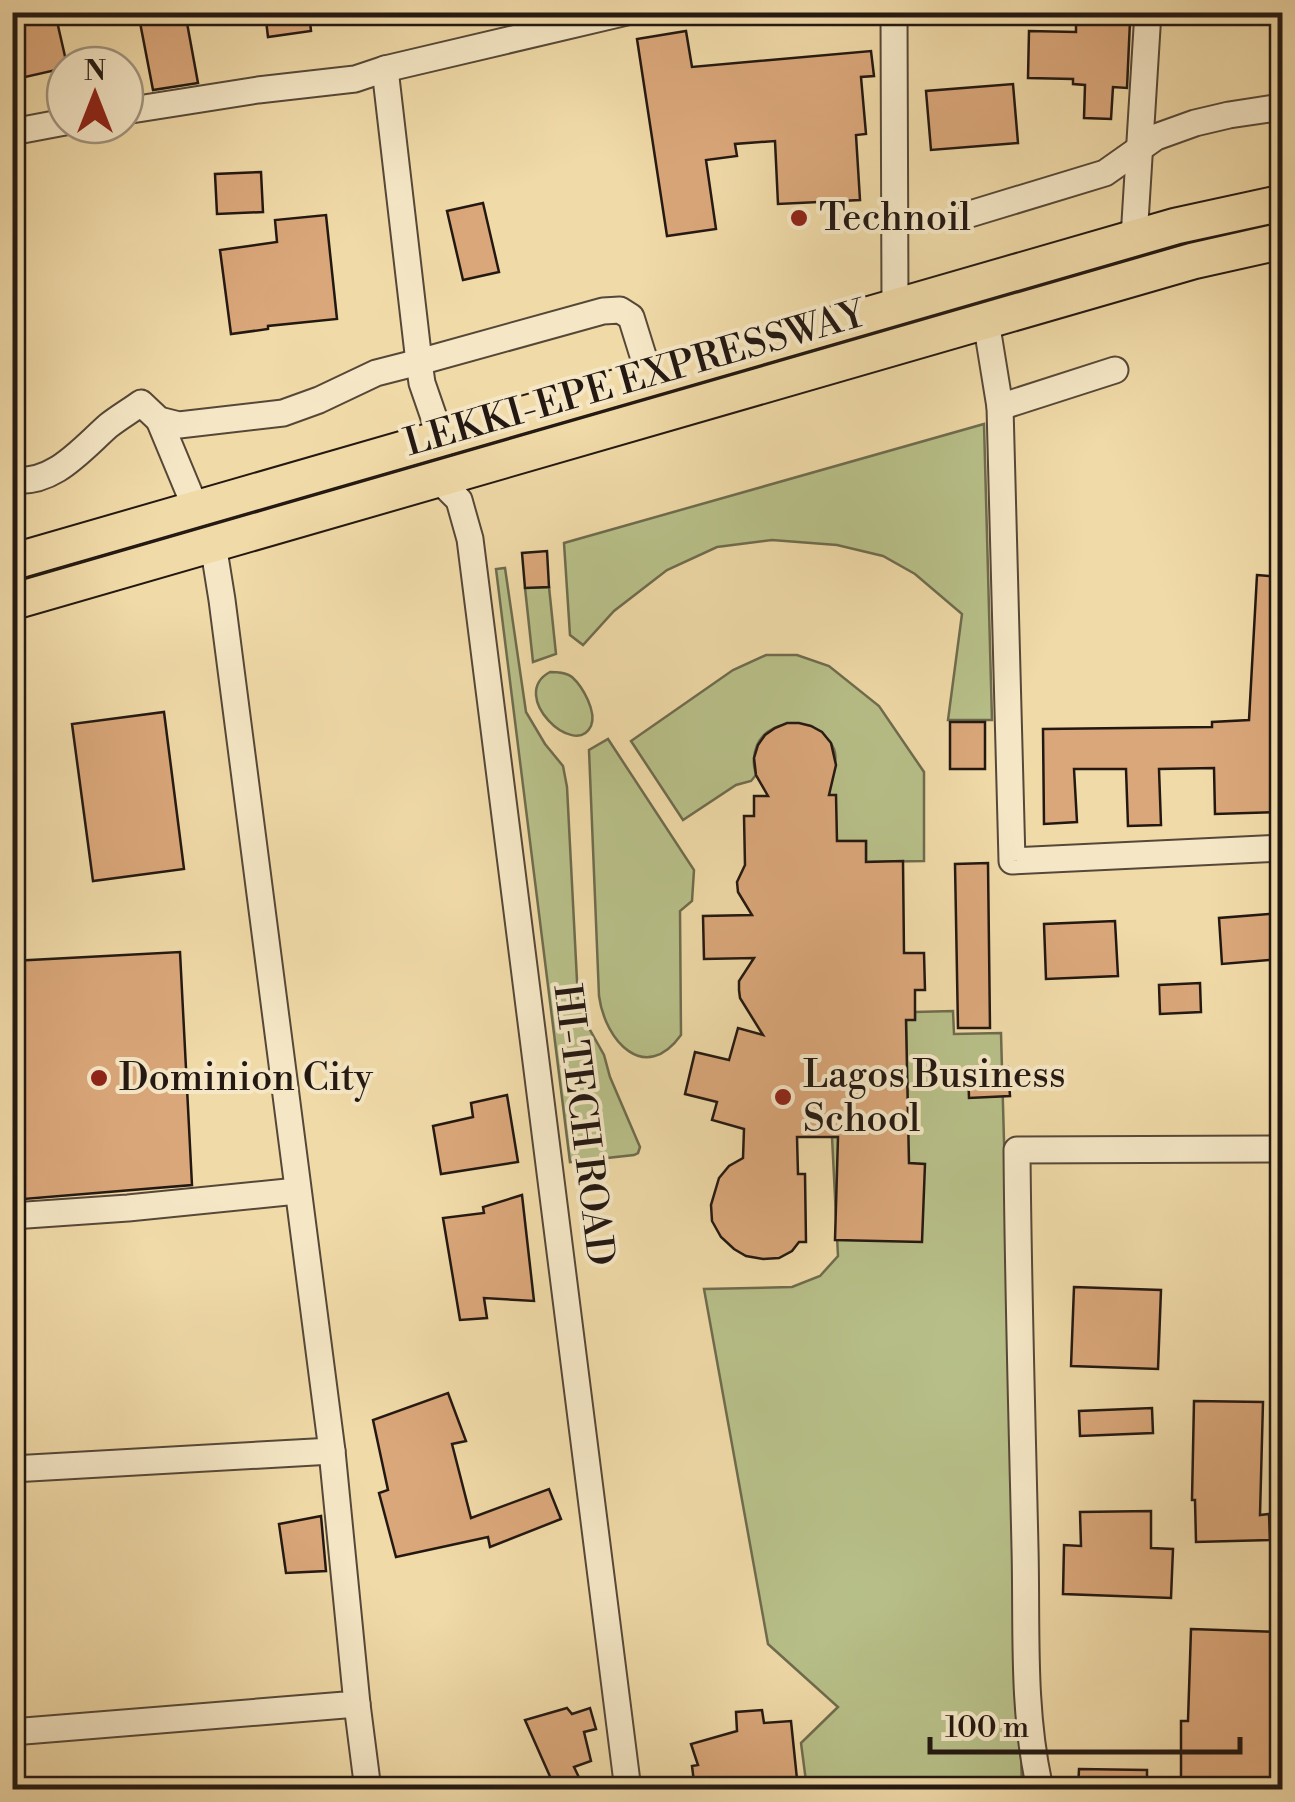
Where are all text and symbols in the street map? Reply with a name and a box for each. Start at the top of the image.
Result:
north arrow [45,45,145,145]
text: N [84,54,106,89]
place label: Technoil [819,195,971,242]
marker: Technoil [788,207,810,229]
street label: LEKKI-EPE EXPRESSWAY [399,290,873,467]
street label: HI-TECH ROAD [542,982,624,1268]
place label: Lagos Business School [803,1052,1066,1143]
place label: Dominion City [119,1055,373,1102]
marker: Dominion City [88,1067,110,1089]
marker: Lagos Business School [772,1086,794,1108]
scale bar [930,1692,1240,1754]
text: 100 m [945,1709,1029,1747]

